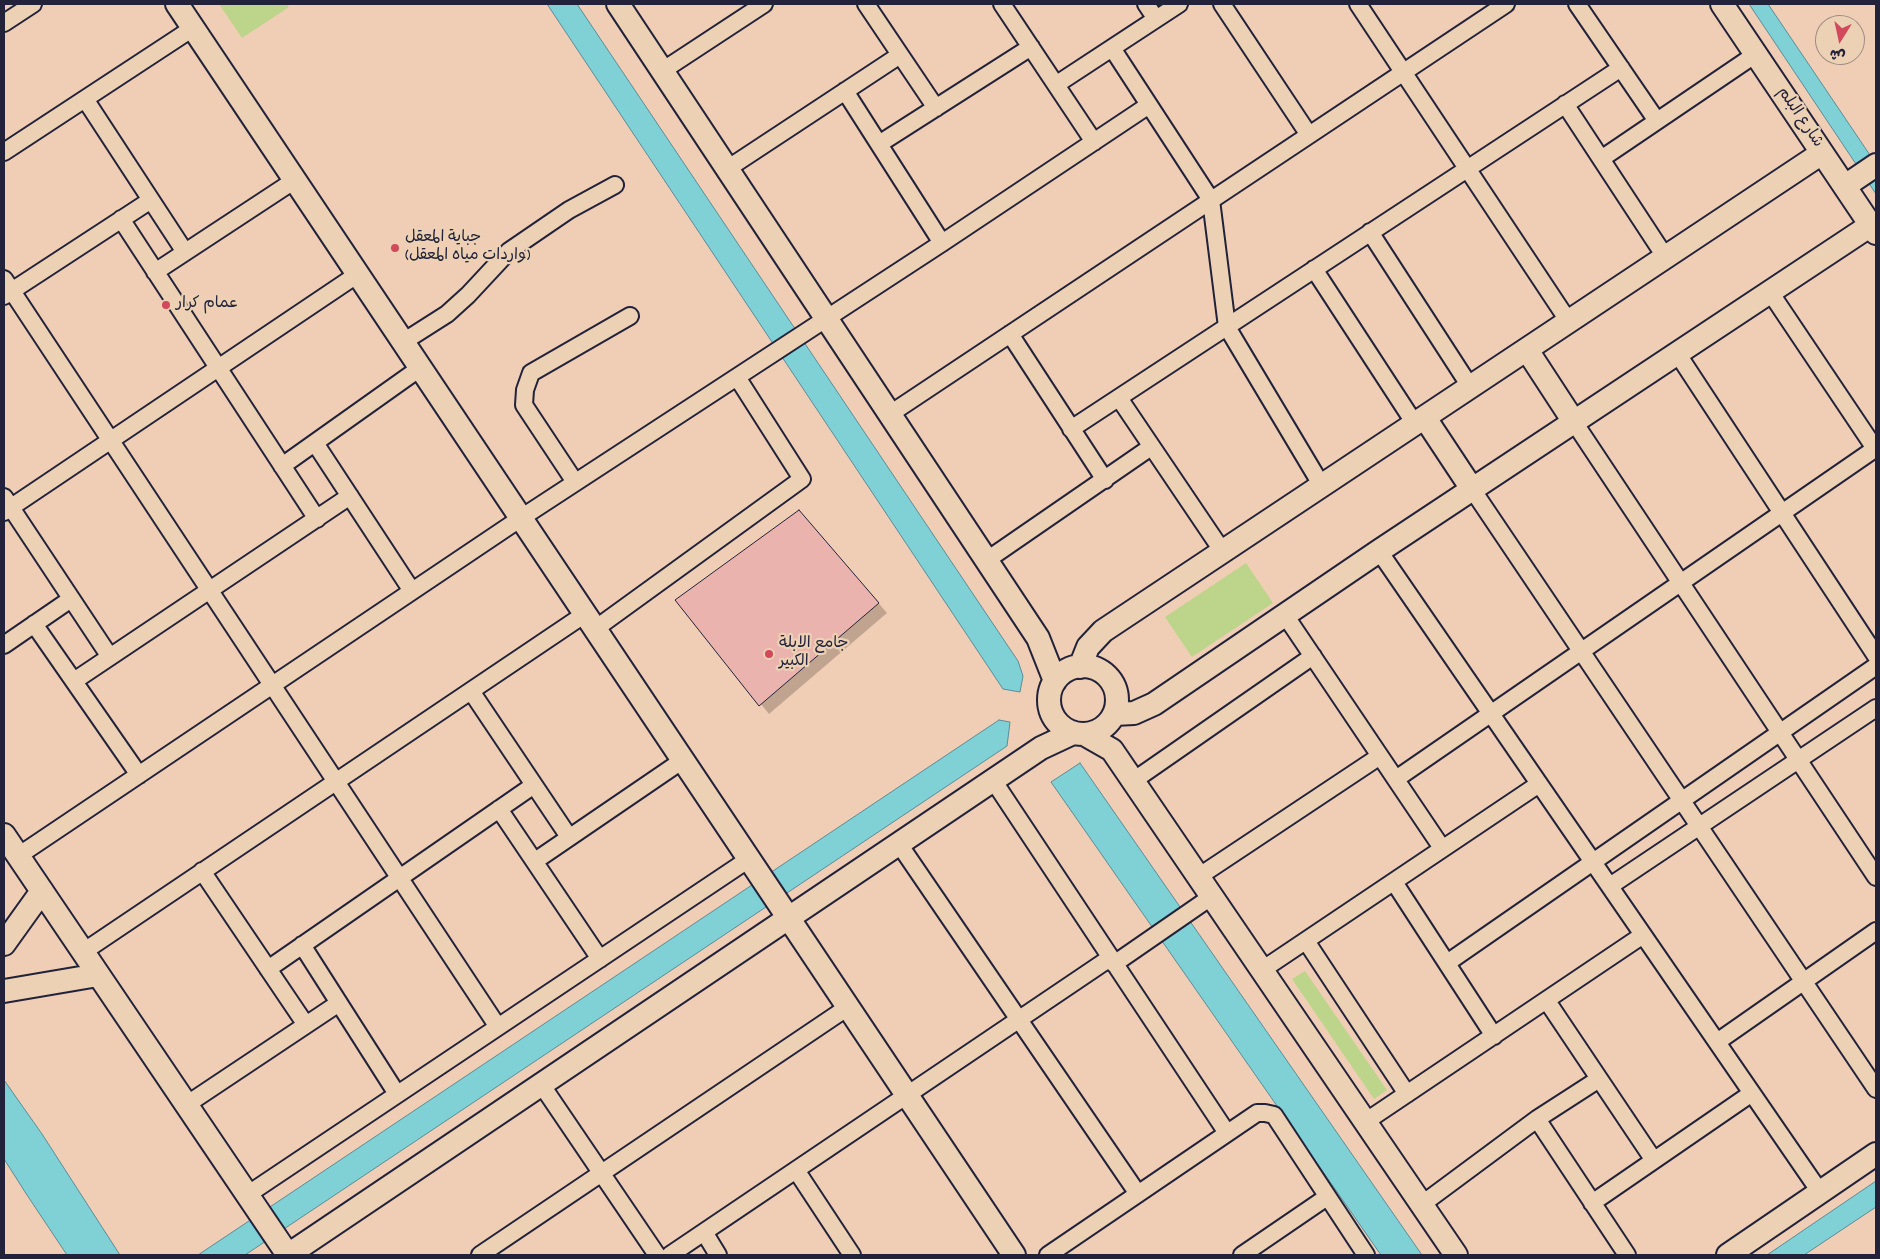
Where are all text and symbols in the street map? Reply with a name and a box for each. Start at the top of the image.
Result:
north arrow [1815,15,1865,65]
text: ش [1828,43,1847,65]
street label: شارع البلم [1772,84,1826,152]
place label: جباية المعقل (واردات مياه المعقل) [405,229,531,267]
marker: جباية المعقل (واردات مياه المعقل) [389,242,401,254]
place label: عمام كرار [176,295,239,315]
marker: عمام كرار [160,299,172,311]
place label: جامع الابلة الكبير [779,635,848,673]
marker: جامع الابلة الكبير [763,648,775,660]

